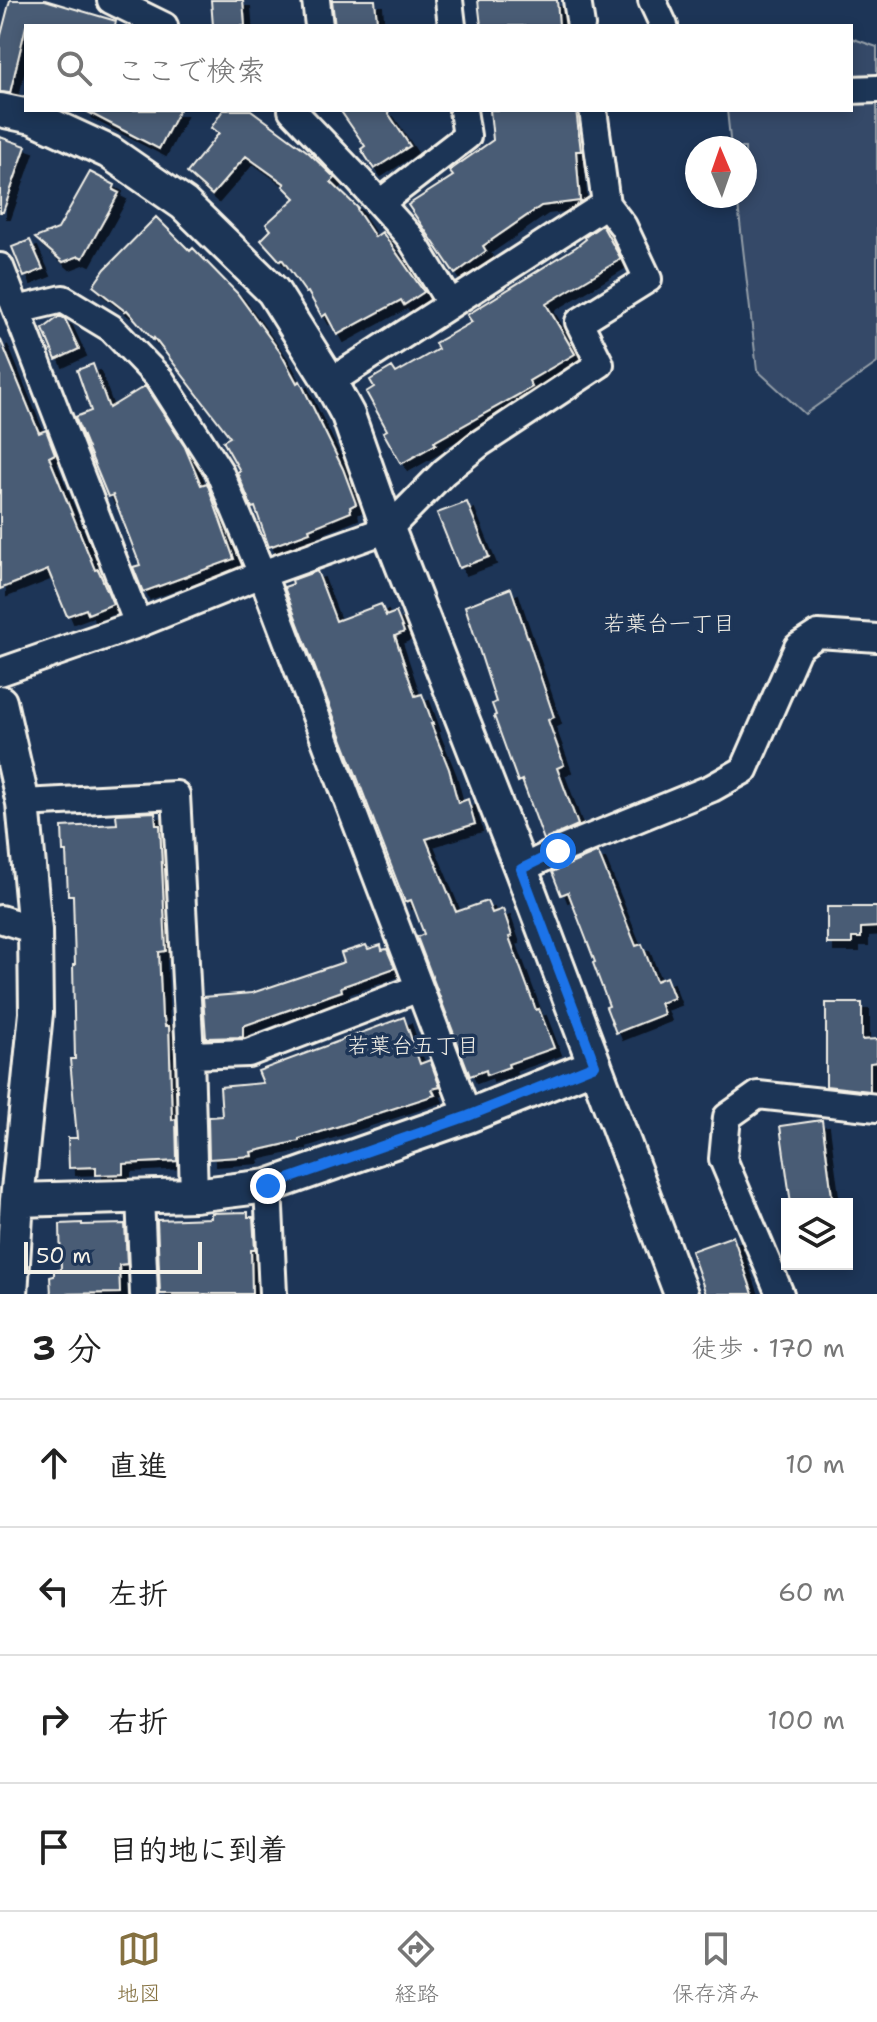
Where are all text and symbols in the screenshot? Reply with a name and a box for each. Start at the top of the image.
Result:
search box [24,24,853,112]
icon: search [52,46,96,90]
text: ここで検索 [116,50,266,91]
north arrow [685,136,757,208]
district label: 若葉台一丁目 [603,609,735,638]
route start [540,833,576,869]
district label: 若葉台五丁目 [347,1031,479,1060]
route end [250,1168,286,1204]
map controls [781,1198,853,1270]
button: layers [781,1198,853,1270]
scale bar [24,1238,202,1274]
text: 50 m [36,1241,91,1270]
text: 3 分 [32,1325,102,1371]
text: 徒歩 · 170 m [691,1330,845,1365]
icon: ahead [32,1441,76,1485]
text: 直進 [108,1445,168,1486]
text: 10 m [785,1446,845,1481]
icon: left [32,1569,76,1613]
text: 左折 [108,1573,168,1614]
text: 60 m [778,1574,845,1609]
icon: right [32,1697,76,1741]
text: 右折 [108,1701,168,1742]
text: 100 m [767,1702,845,1737]
icon: arrive [32,1825,76,1869]
text: 目的地に到着 [108,1829,288,1870]
tab: 地図 [117,1927,161,2008]
tab: 経路 [394,1927,438,2008]
tab: 保存済み [672,1927,760,2008]

